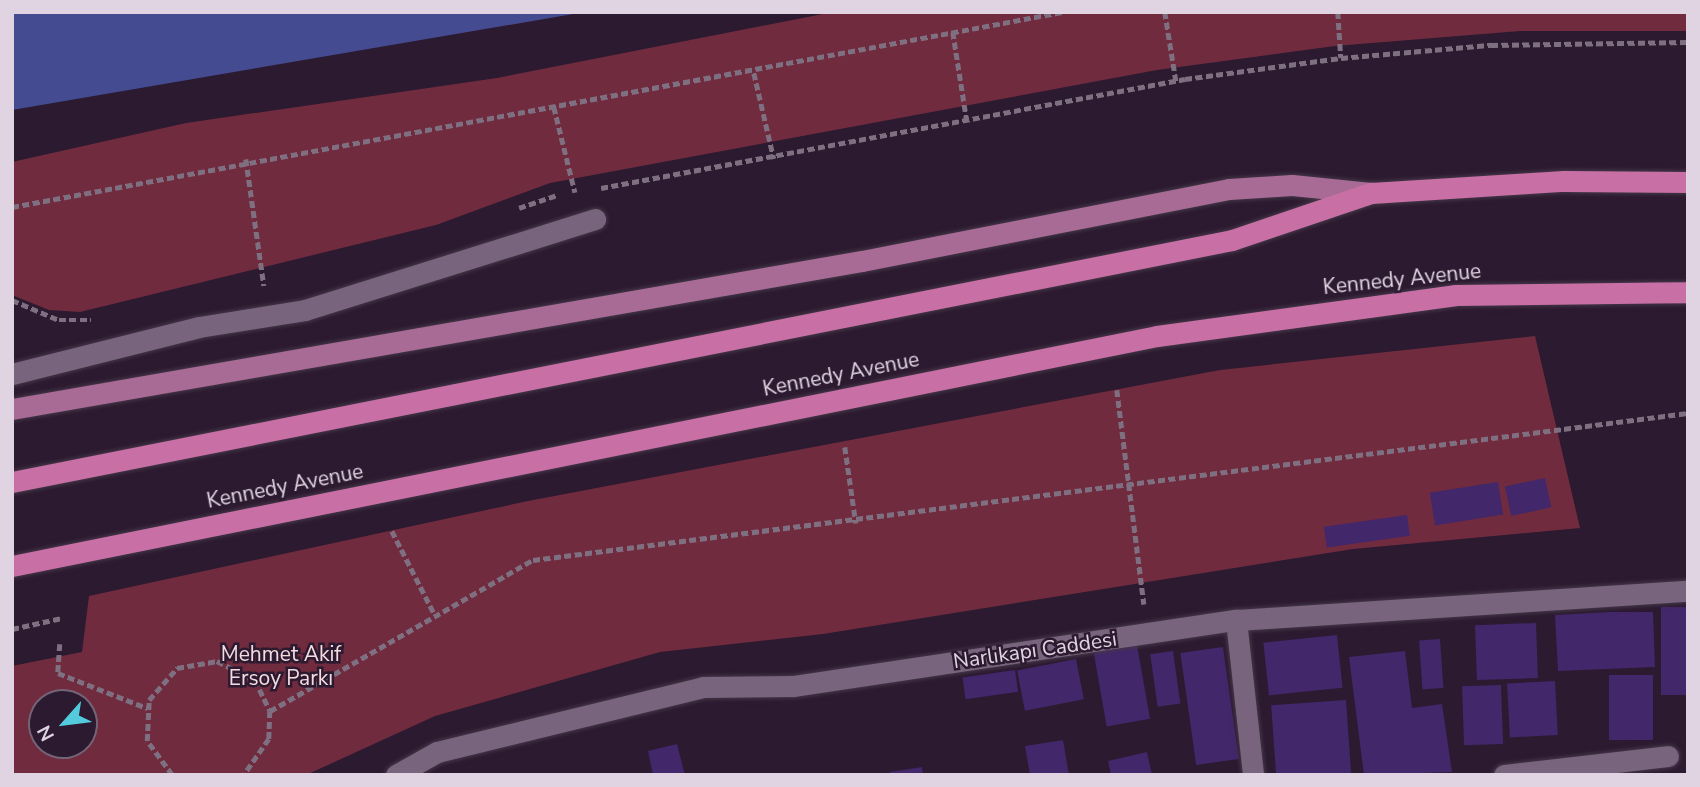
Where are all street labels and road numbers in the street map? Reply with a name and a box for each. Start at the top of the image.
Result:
street label: Kennedy Avenue [1322,258,1482,300]
street label: Kennedy Avenue [761,346,921,402]
street label: Kennedy Avenue [205,458,365,514]
street label: Narlıkapı Caddesi [952,626,1118,674]

